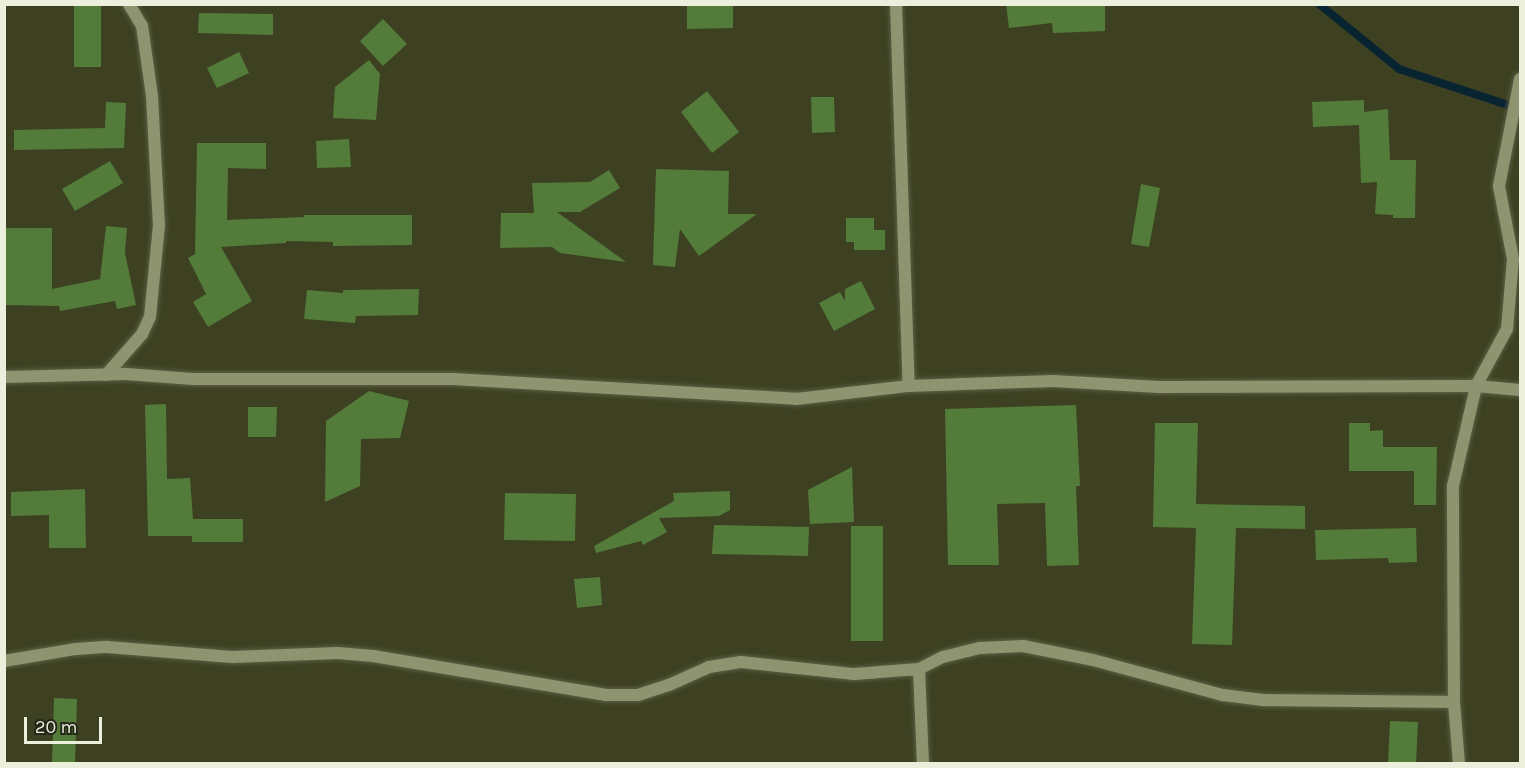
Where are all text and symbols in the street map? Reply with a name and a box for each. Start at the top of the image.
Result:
scale bar [27,705,105,743]
text: 20 m [35,716,77,738]

